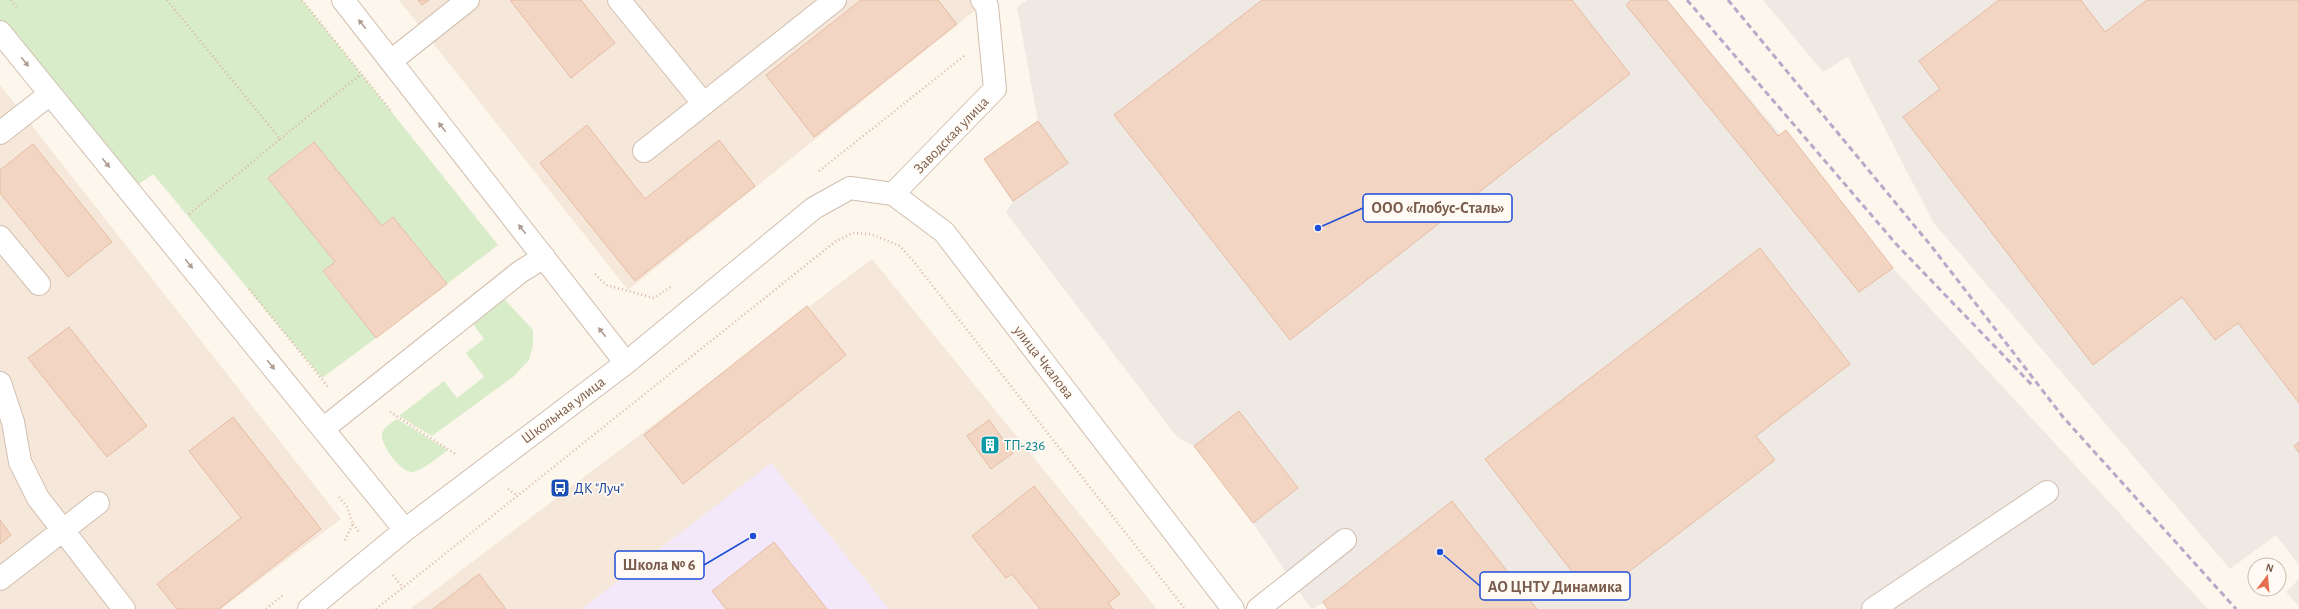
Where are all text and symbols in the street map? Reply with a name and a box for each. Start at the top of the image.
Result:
one-way arrow [358,19,366,30]
one-way arrow [20,57,29,68]
street label: Заводская улица [911,94,992,177]
one-way arrow [438,121,446,132]
one-way arrow [102,158,111,168]
callout: ООО «Глобус-Сталь» [1363,194,1512,222]
text: ООО «Глобус-Сталь» [1371,200,1505,217]
one-way arrow [518,224,526,235]
one-way arrow [184,258,193,269]
street label: улица Чкалова [1010,322,1077,402]
one-way arrow [597,326,606,337]
one-way arrow [266,359,275,370]
street label: Школьная улица [519,374,608,447]
building icon: ТП-236 [979,434,1001,456]
place label: ТП-236 [1004,438,1045,453]
bus stop icon: ДК "Луч" [549,477,571,499]
place label: ДК "Луч" [574,481,624,496]
callout: Школа № 6 [615,551,704,579]
text: Школа № 6 [622,557,696,573]
north arrow [2247,557,2287,597]
text: N [2264,562,2275,574]
callout: АО ЦНТУ Динамика [1480,572,1630,600]
text: АО ЦНТУ Динамика [1488,579,1623,595]

